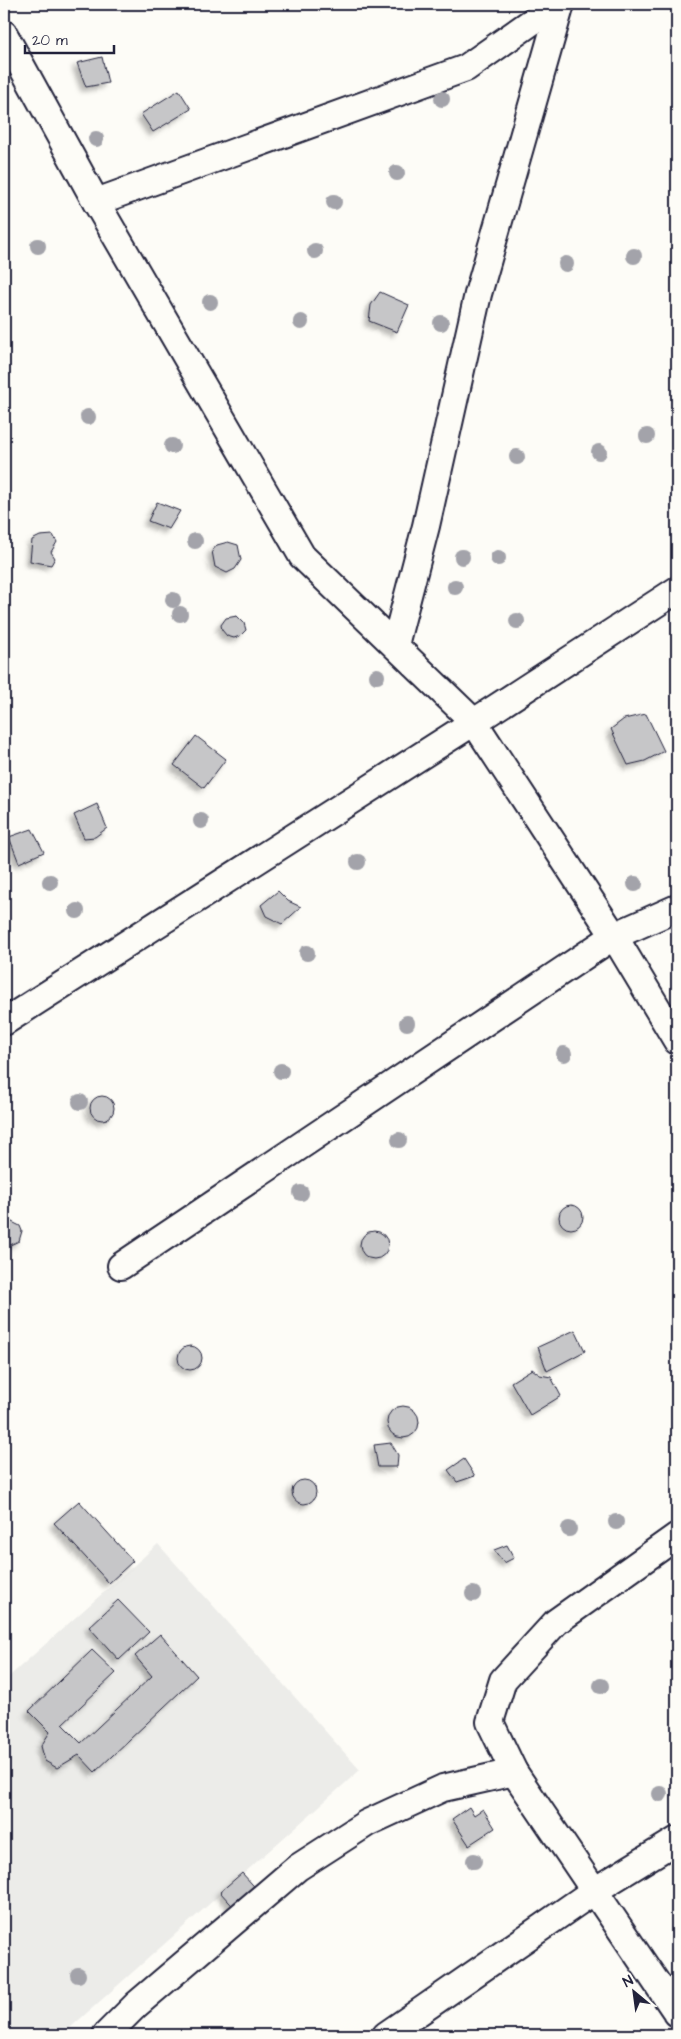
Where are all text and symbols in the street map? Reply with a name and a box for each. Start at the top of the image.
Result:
scale bar [25,22,114,54]
text: 20 m [32,30,68,51]
north arrow [608,1966,658,2016]
text: N [619,1971,637,1992]

